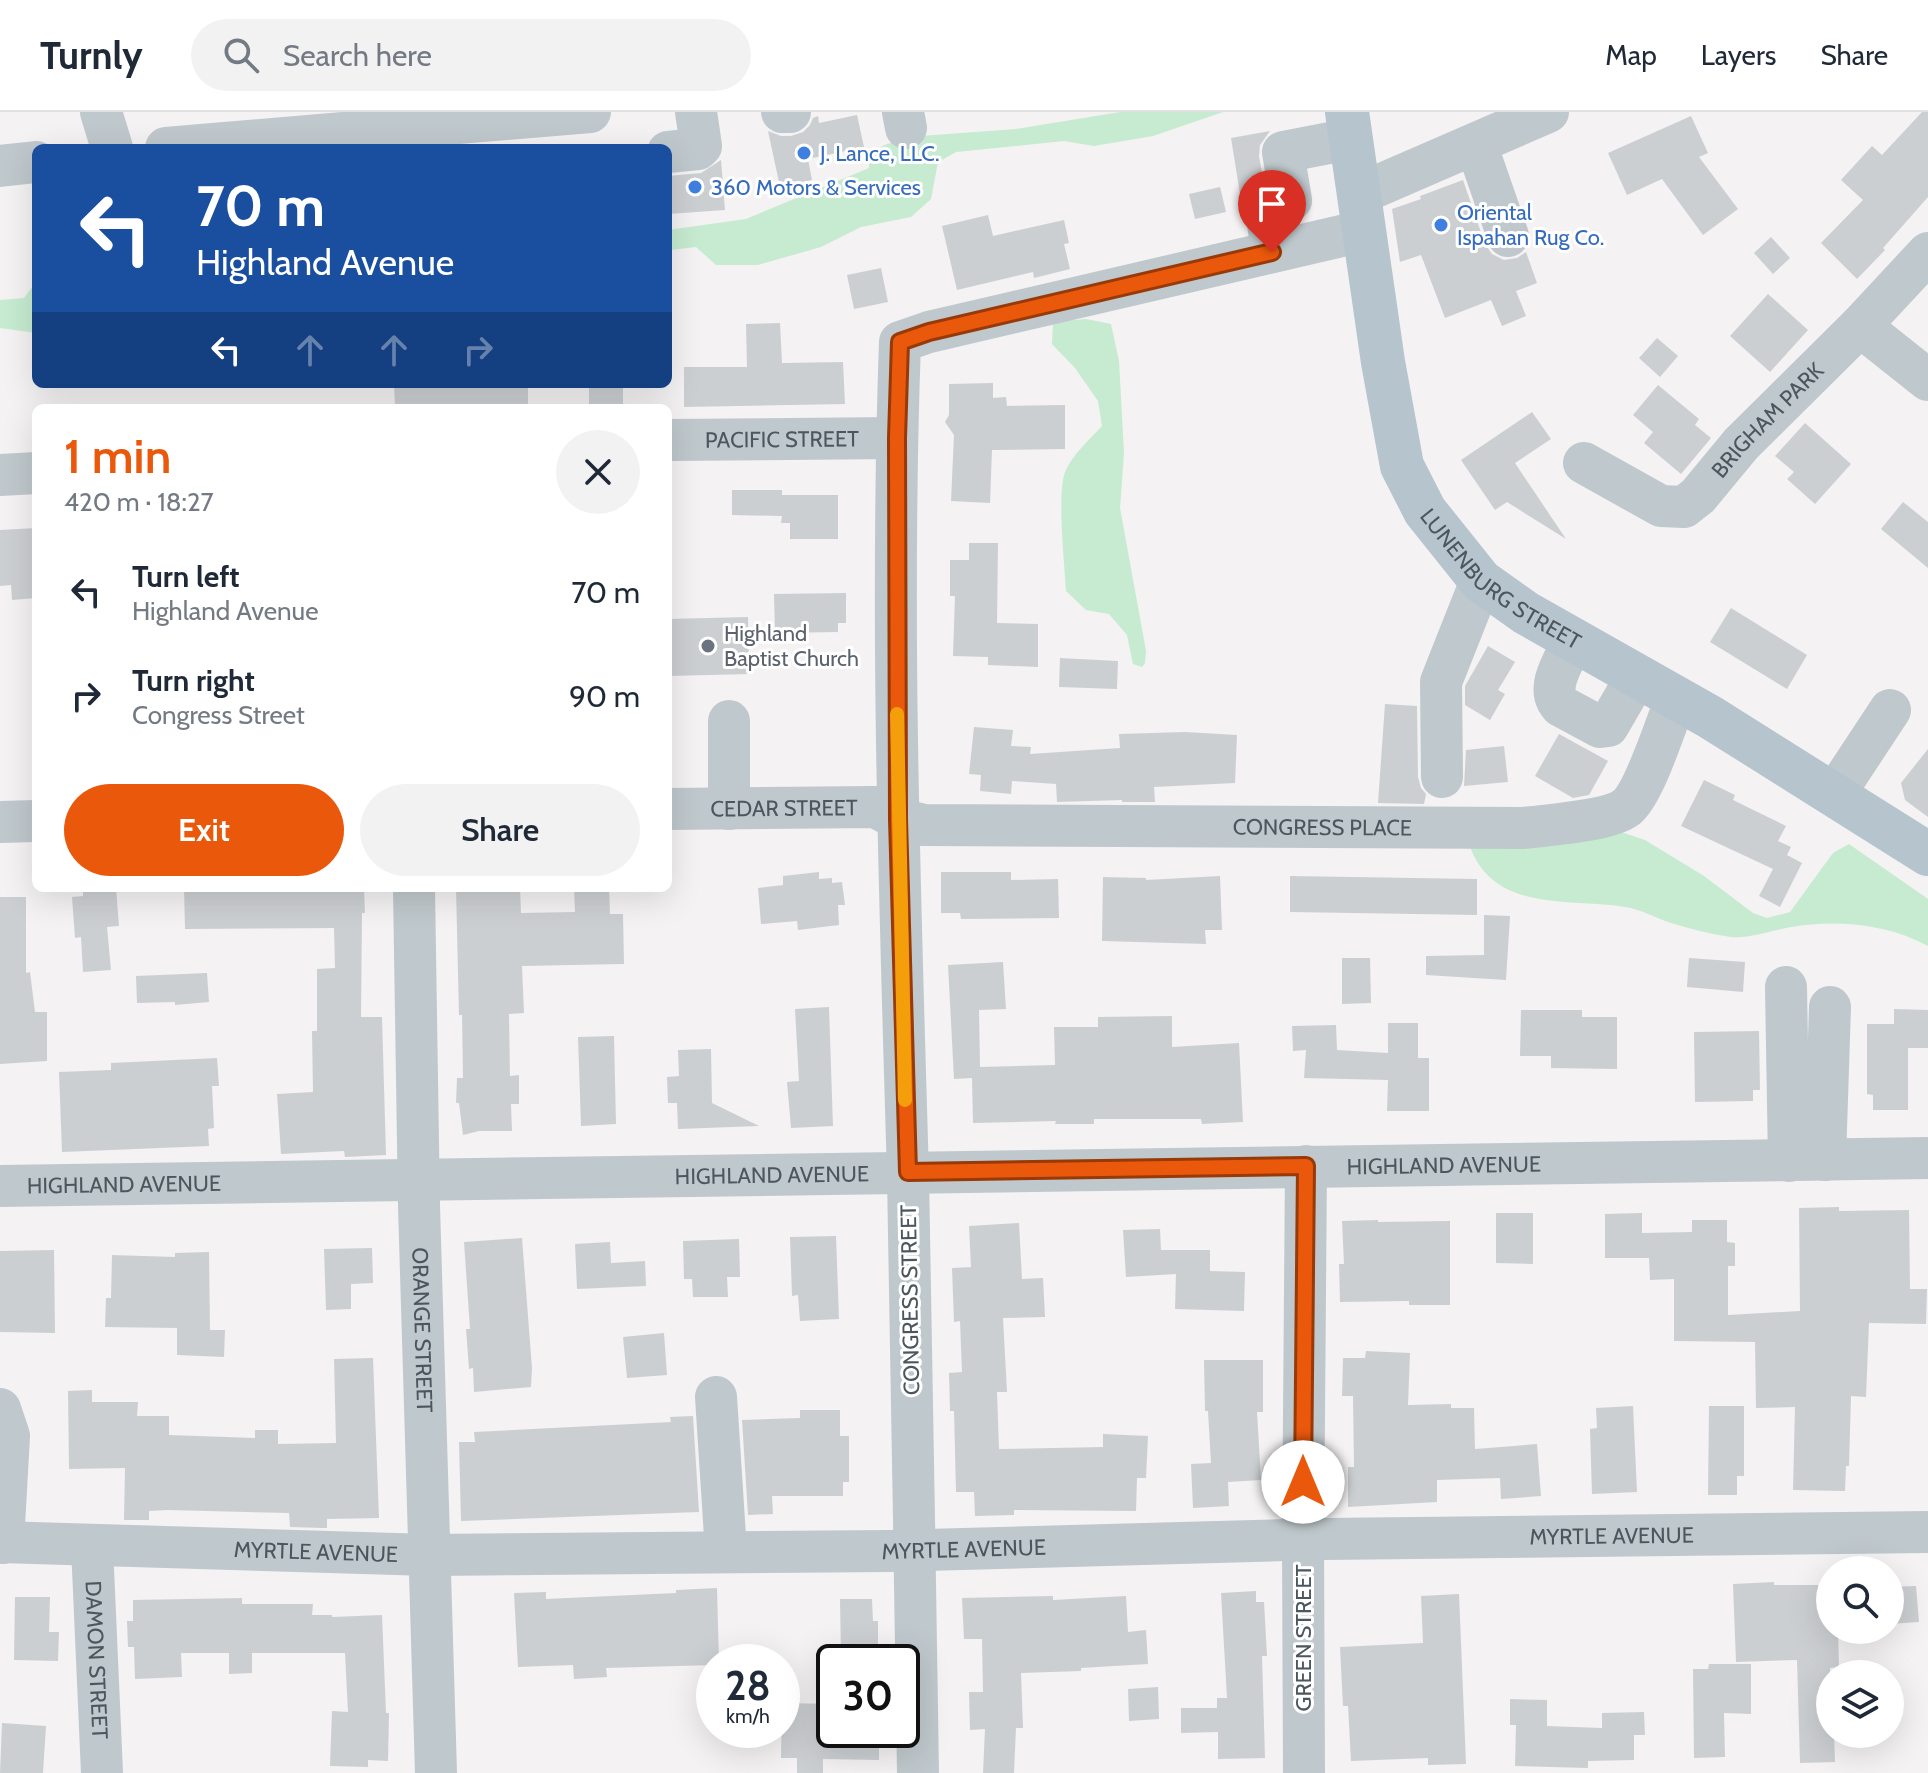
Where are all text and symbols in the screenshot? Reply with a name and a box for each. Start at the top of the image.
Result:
search box [191,19,751,91]
text: Turnly [40,32,143,79]
icon: search [219,33,263,77]
text: Search here [283,37,432,74]
text: Map [1605,38,1657,72]
text: Layers [1701,38,1776,72]
text: Share [1820,38,1888,72]
place label: J. Lance, LLC. [819,140,939,167]
marker: J. Lance, LLC. [795,144,813,162]
pin [1238,170,1306,252]
text: 70 m [196,172,325,240]
place label: 360 Motors & Services [711,174,921,201]
icon: left [64,176,168,280]
marker: 360 Motors & Services [686,178,704,196]
icon: arrive [1250,182,1294,226]
place label: Oriental Ispahan Rug Co. [1457,199,1604,251]
marker: Oriental Ispahan Rug Co. [1432,216,1450,234]
text: Highland Avenue [196,240,454,284]
icon: left [204,328,248,372]
icon: ahead [288,328,332,372]
icon: ahead [372,328,416,372]
icon: right [456,328,500,372]
street label: BRIGHAM PARK [1705,356,1829,483]
street label: PACIFIC STREET [705,425,859,453]
text: 1 min [64,427,171,485]
button: close [556,430,640,514]
text: 420 m · 18:27 [64,486,214,518]
street label: LUNENBURG STREET [1415,503,1586,655]
text: Turn left [132,558,240,595]
icon: left [64,570,108,614]
text: 70 m [571,574,640,611]
text: Highland Avenue [132,595,319,627]
place label: Highland Baptist Church [724,620,859,672]
marker: Highland Baptist Church [699,637,717,655]
text: Turn right [132,662,255,699]
icon: right [64,674,108,718]
text: 90 m [569,678,640,715]
text: Congress Street [132,699,305,731]
button: Exit [64,784,344,876]
button: Share [360,784,640,876]
street label: CEDAR STREET [710,794,858,822]
street label: CONGRESS PLACE [1233,813,1412,841]
street label: HIGHLAND AVENUE [1347,1150,1541,1180]
street label: HIGHLAND AVENUE [675,1160,869,1190]
street label: HIGHLAND AVENUE [27,1169,221,1199]
street label: CONGRESS STREET [895,1204,925,1395]
street label: ORANGE STREET [407,1247,439,1413]
position arrow [1261,1440,1345,1524]
street label: MYRTLE AVENUE [1529,1521,1694,1550]
street label: MYRTLE AVENUE [881,1533,1046,1565]
street label: MYRTLE AVENUE [233,1536,398,1568]
map controls [1816,1556,1904,1748]
button: search [1816,1556,1904,1644]
street label: GREEN STREET [1290,1564,1317,1711]
street label: DAMON STREET [80,1580,114,1740]
speed limit sign: 30 [816,1644,920,1748]
button: layers [1816,1660,1904,1748]
text: 28 [725,1661,771,1710]
text: km/h [726,1704,770,1728]

